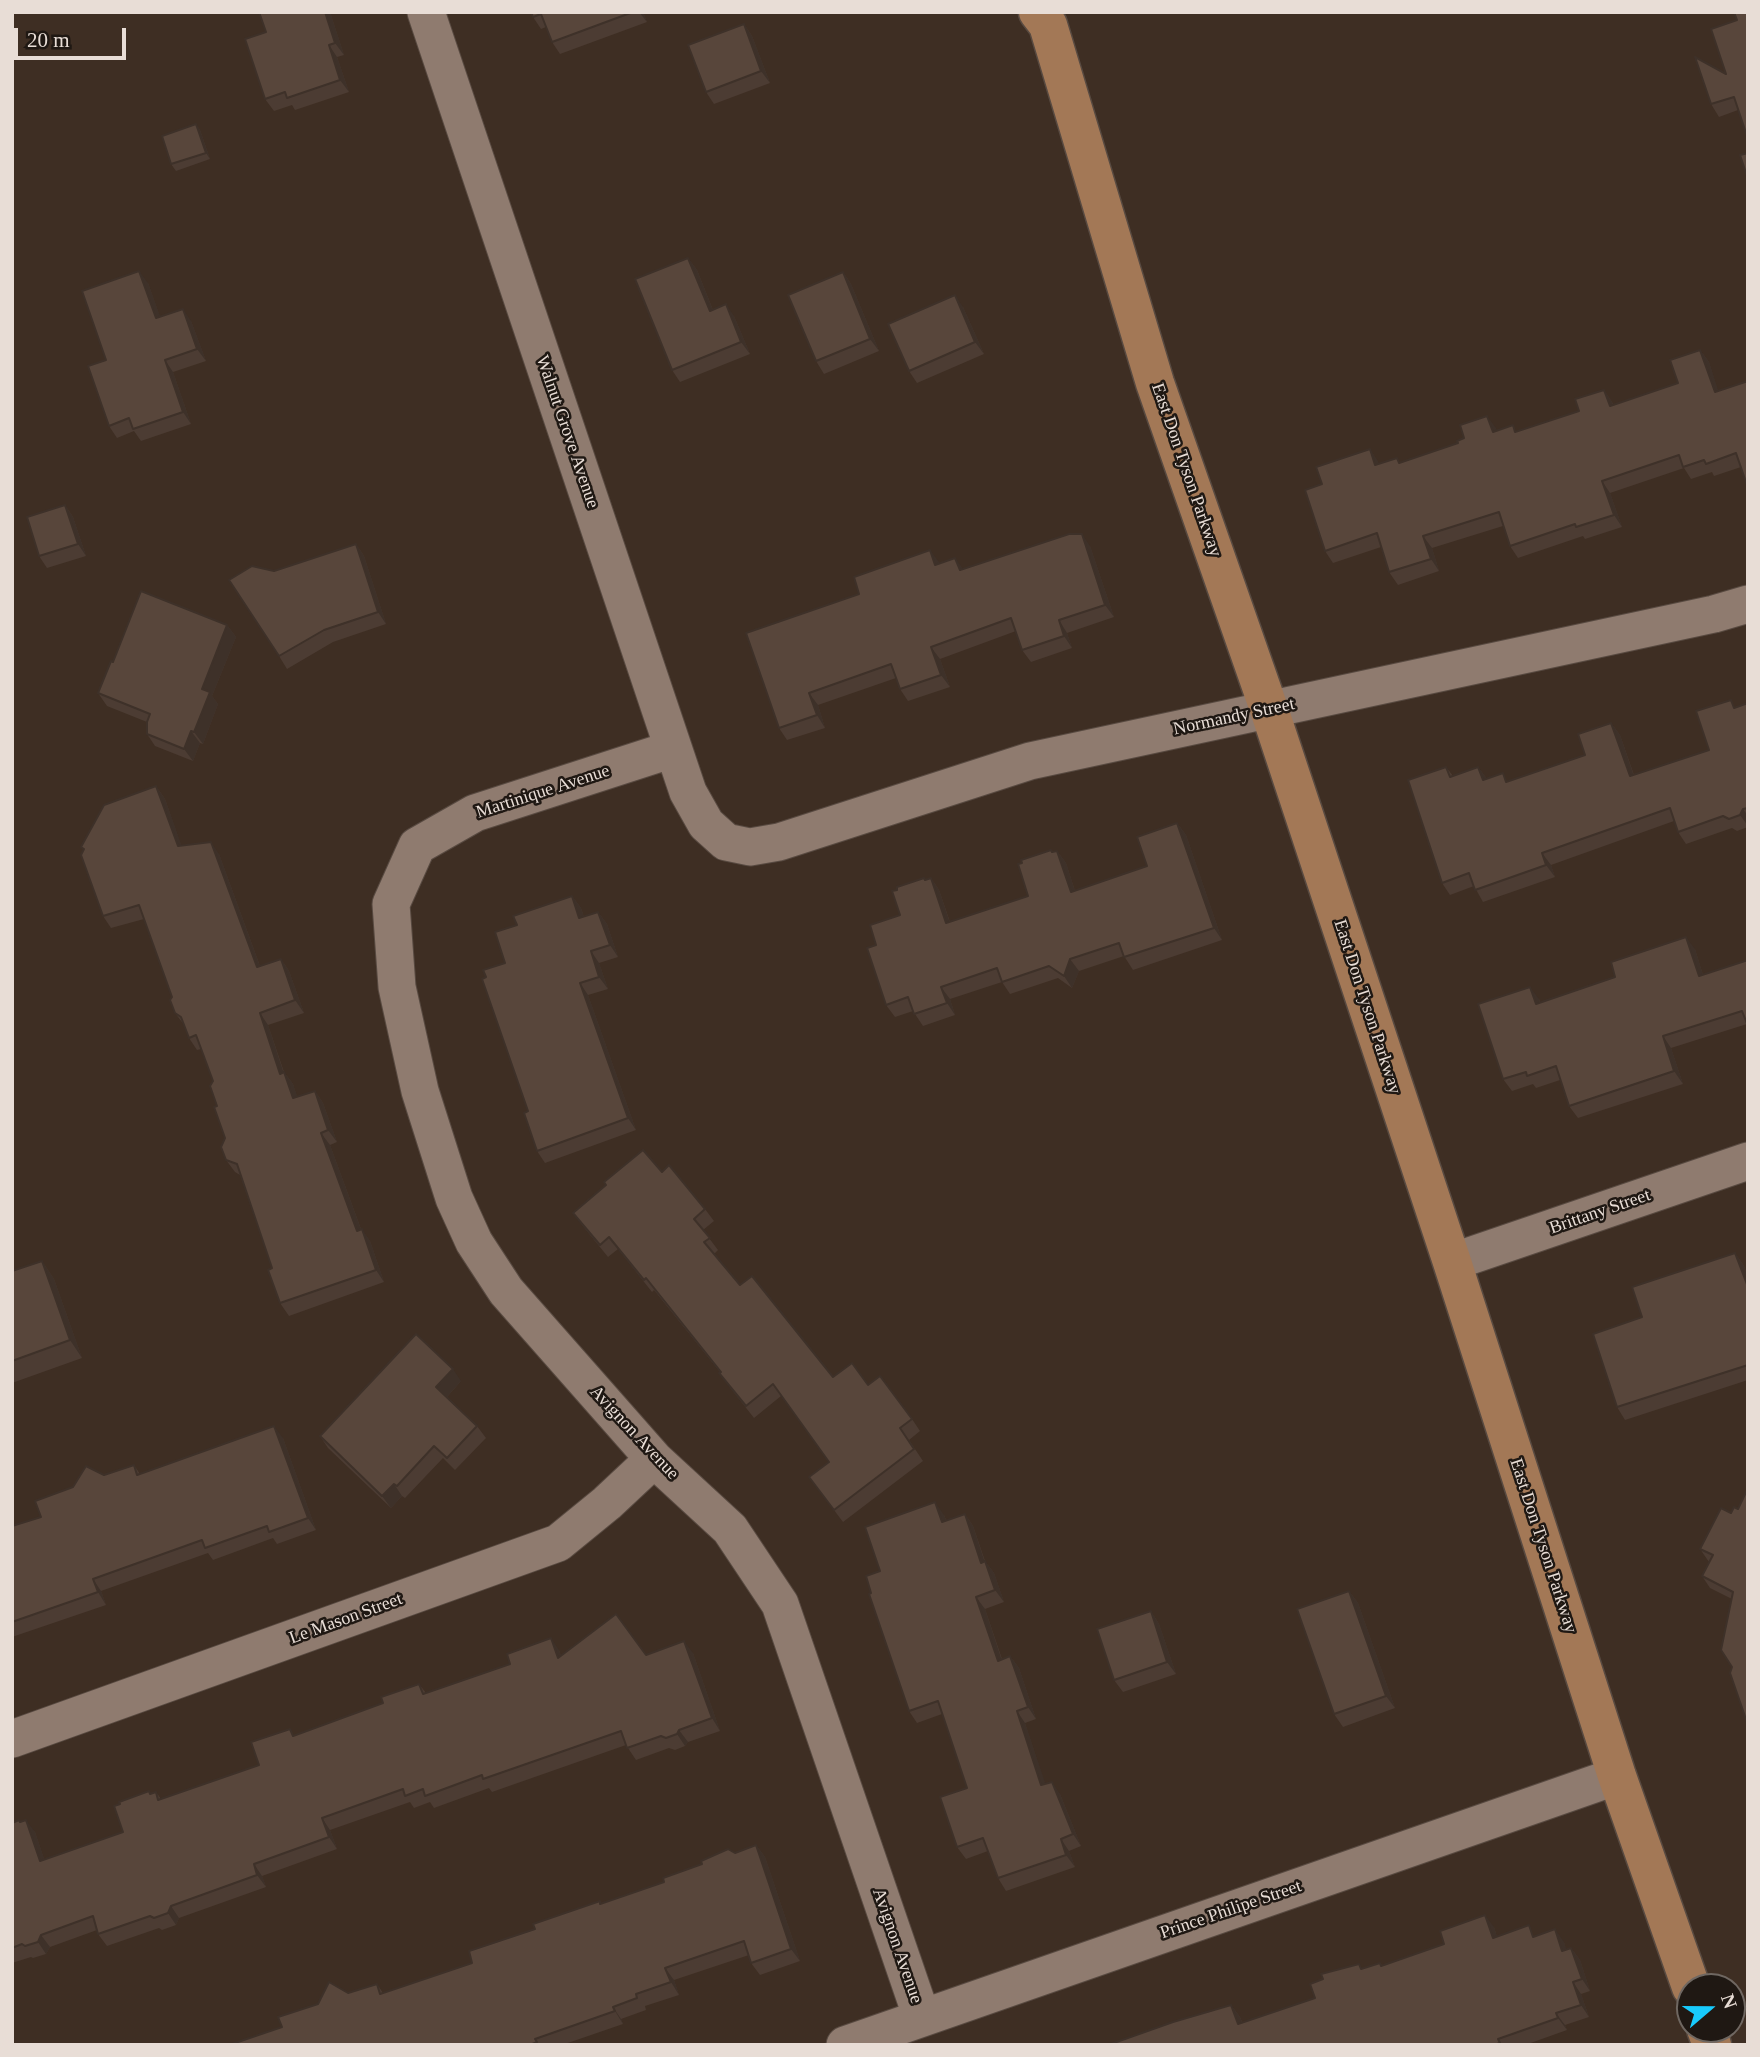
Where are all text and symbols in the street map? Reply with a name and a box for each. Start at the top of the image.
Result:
scale bar [18,14,130,58]
text: 20 m [27,28,70,52]
street label: Walnut Grove Avenue [531,353,603,511]
street label: East Don Tyson Parkway [1146,380,1226,560]
street label: Normandy Street [1171,694,1297,740]
street label: Martinique Avenue [474,760,612,824]
street label: East Don Tyson Parkway [1329,917,1405,1097]
street label: Brittany Street [1547,1185,1653,1239]
street label: Avignon Avenue [585,1381,683,1485]
street label: East Don Tyson Parkway [1505,1456,1581,1636]
street label: Le Mason Street [286,1589,406,1649]
street label: Prince Philipe Street [1158,1876,1304,1944]
street label: Avignon Avenue [867,1885,927,2007]
north arrow [1676,1973,1746,2043]
text: N [1717,1991,1742,2011]

